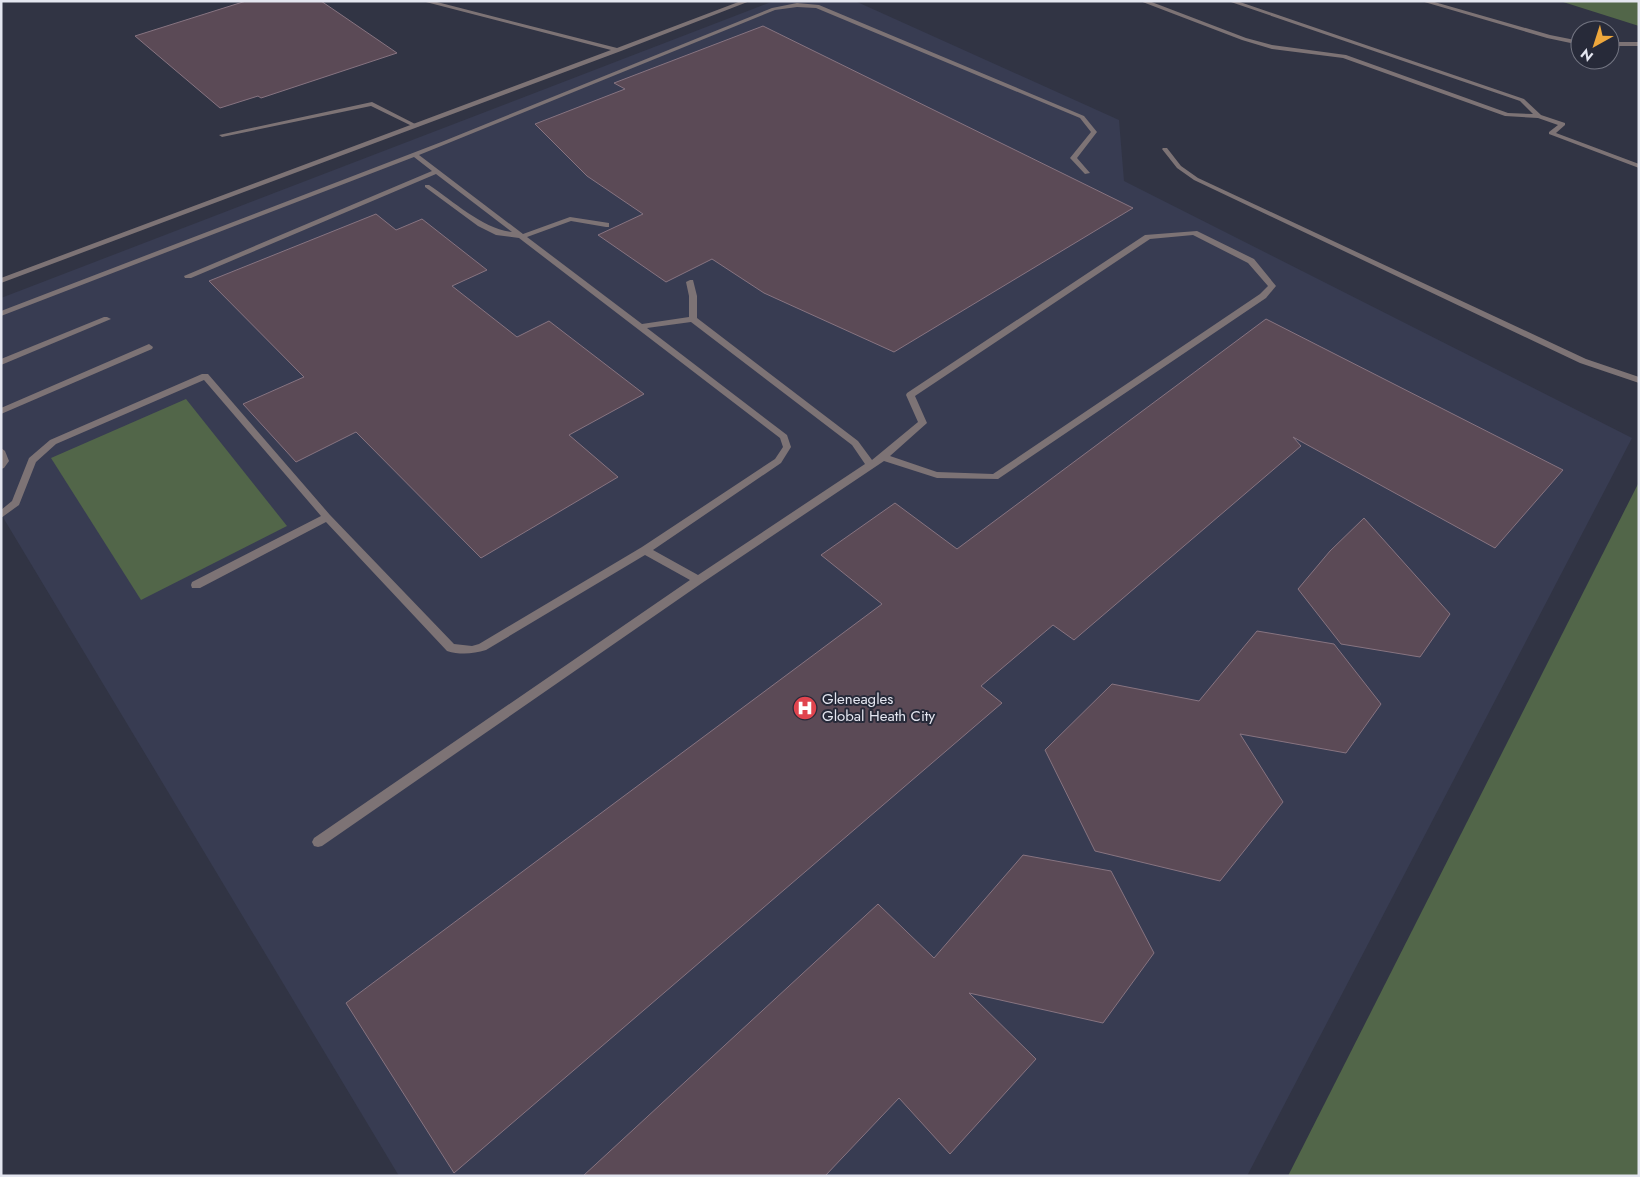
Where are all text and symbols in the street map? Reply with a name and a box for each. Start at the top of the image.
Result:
north arrow [1570,20,1620,70]
text: N [1576,44,1597,66]
place label: Gleneagles Global Heath City [822,688,935,727]
hospital icon: Gleneagles Global Heath City [792,695,818,721]

